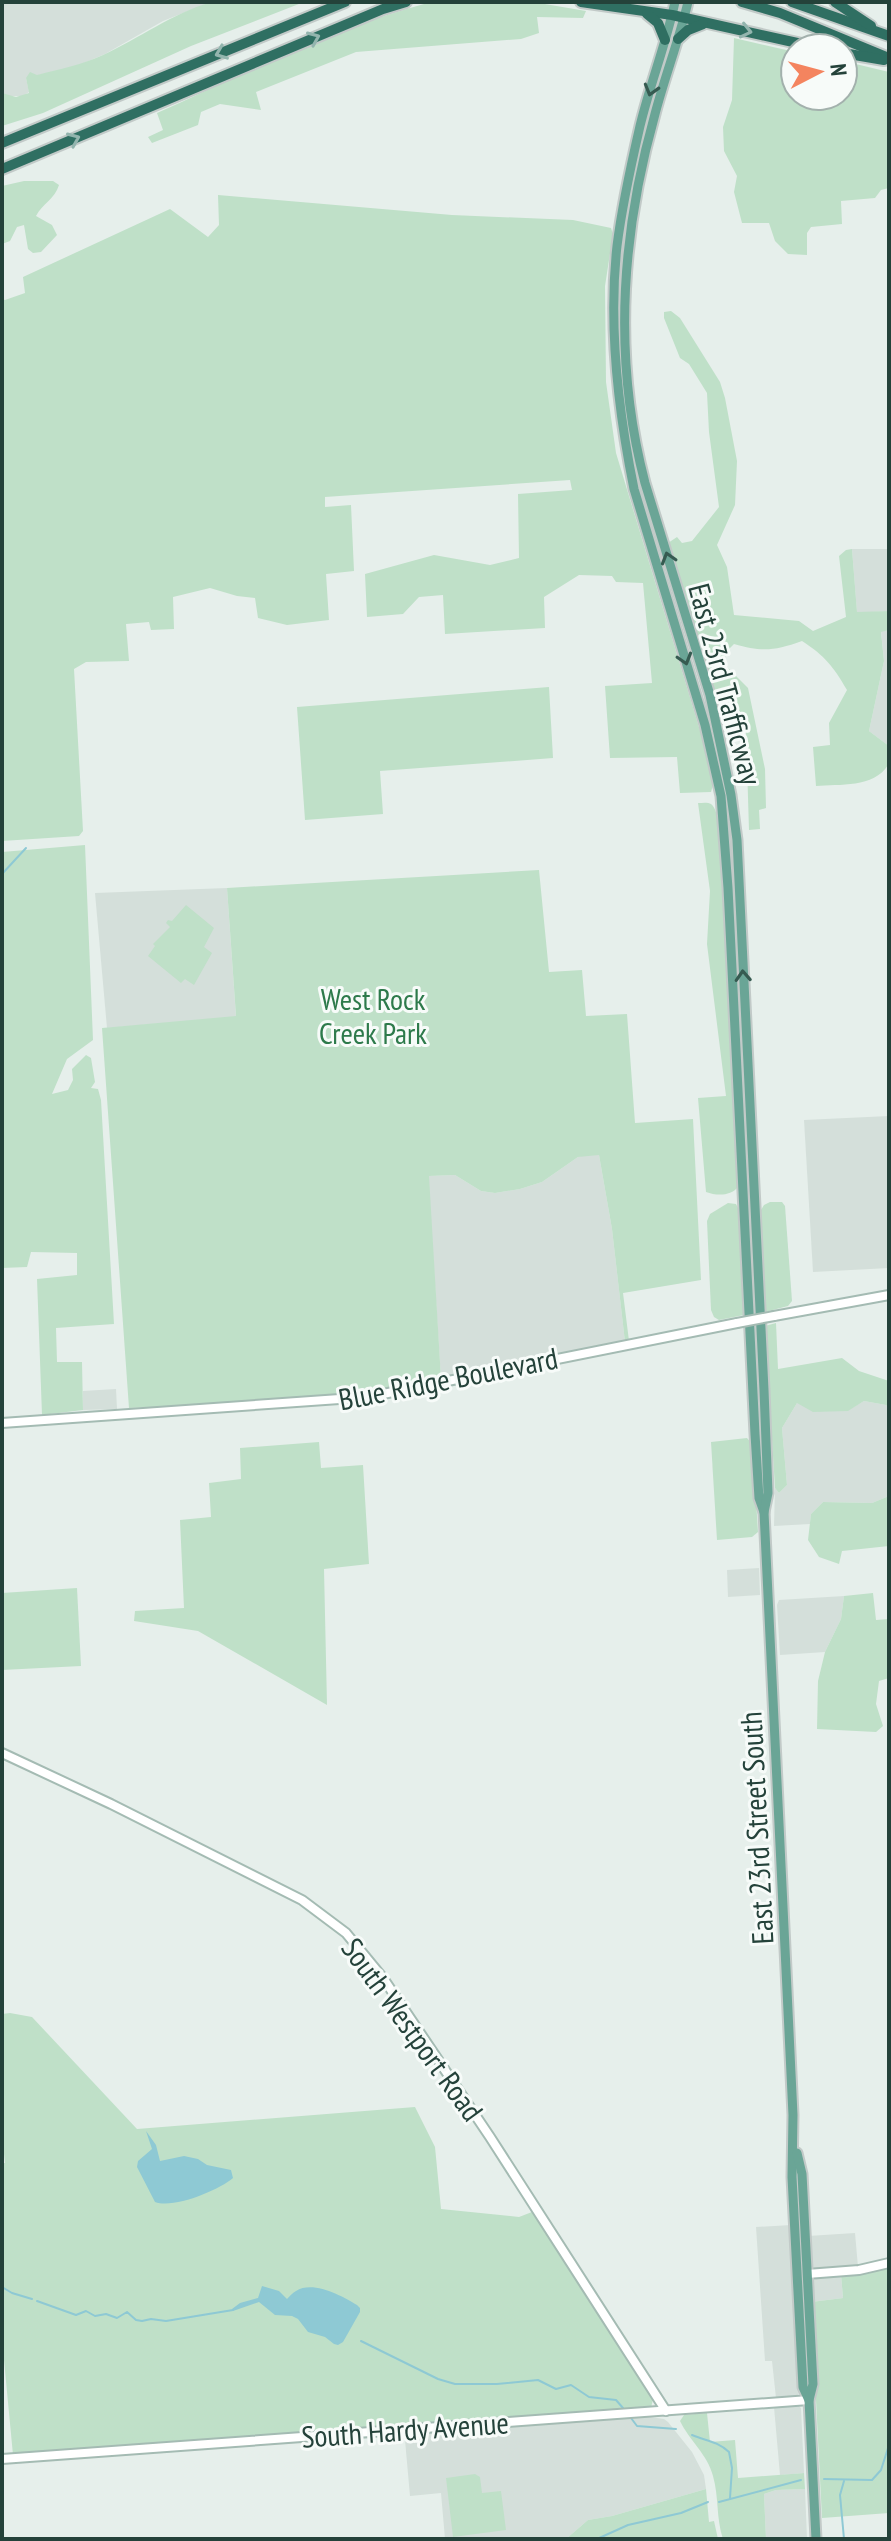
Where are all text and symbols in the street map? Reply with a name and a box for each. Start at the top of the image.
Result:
one-way arrow [739,22,753,39]
one-way arrow [305,32,320,48]
north arrow [779,32,859,112]
one-way arrow [215,43,229,60]
text: N [824,63,853,77]
one-way arrow [643,83,660,97]
one-way arrow [66,133,80,149]
one-way arrow [661,551,677,565]
street label: East 23rd Trafficway [680,579,772,790]
one-way arrow [676,652,692,665]
one-way arrow [735,969,752,982]
park label: West Rock Creek Park [319,979,427,1052]
street label: Blue Ridge Boulevard [335,1338,561,1418]
street label: East 23rd Street South [730,1711,782,1945]
street label: South Westport Road [334,1930,492,2128]
street label: South Hardy Avenue [300,2402,510,2456]

